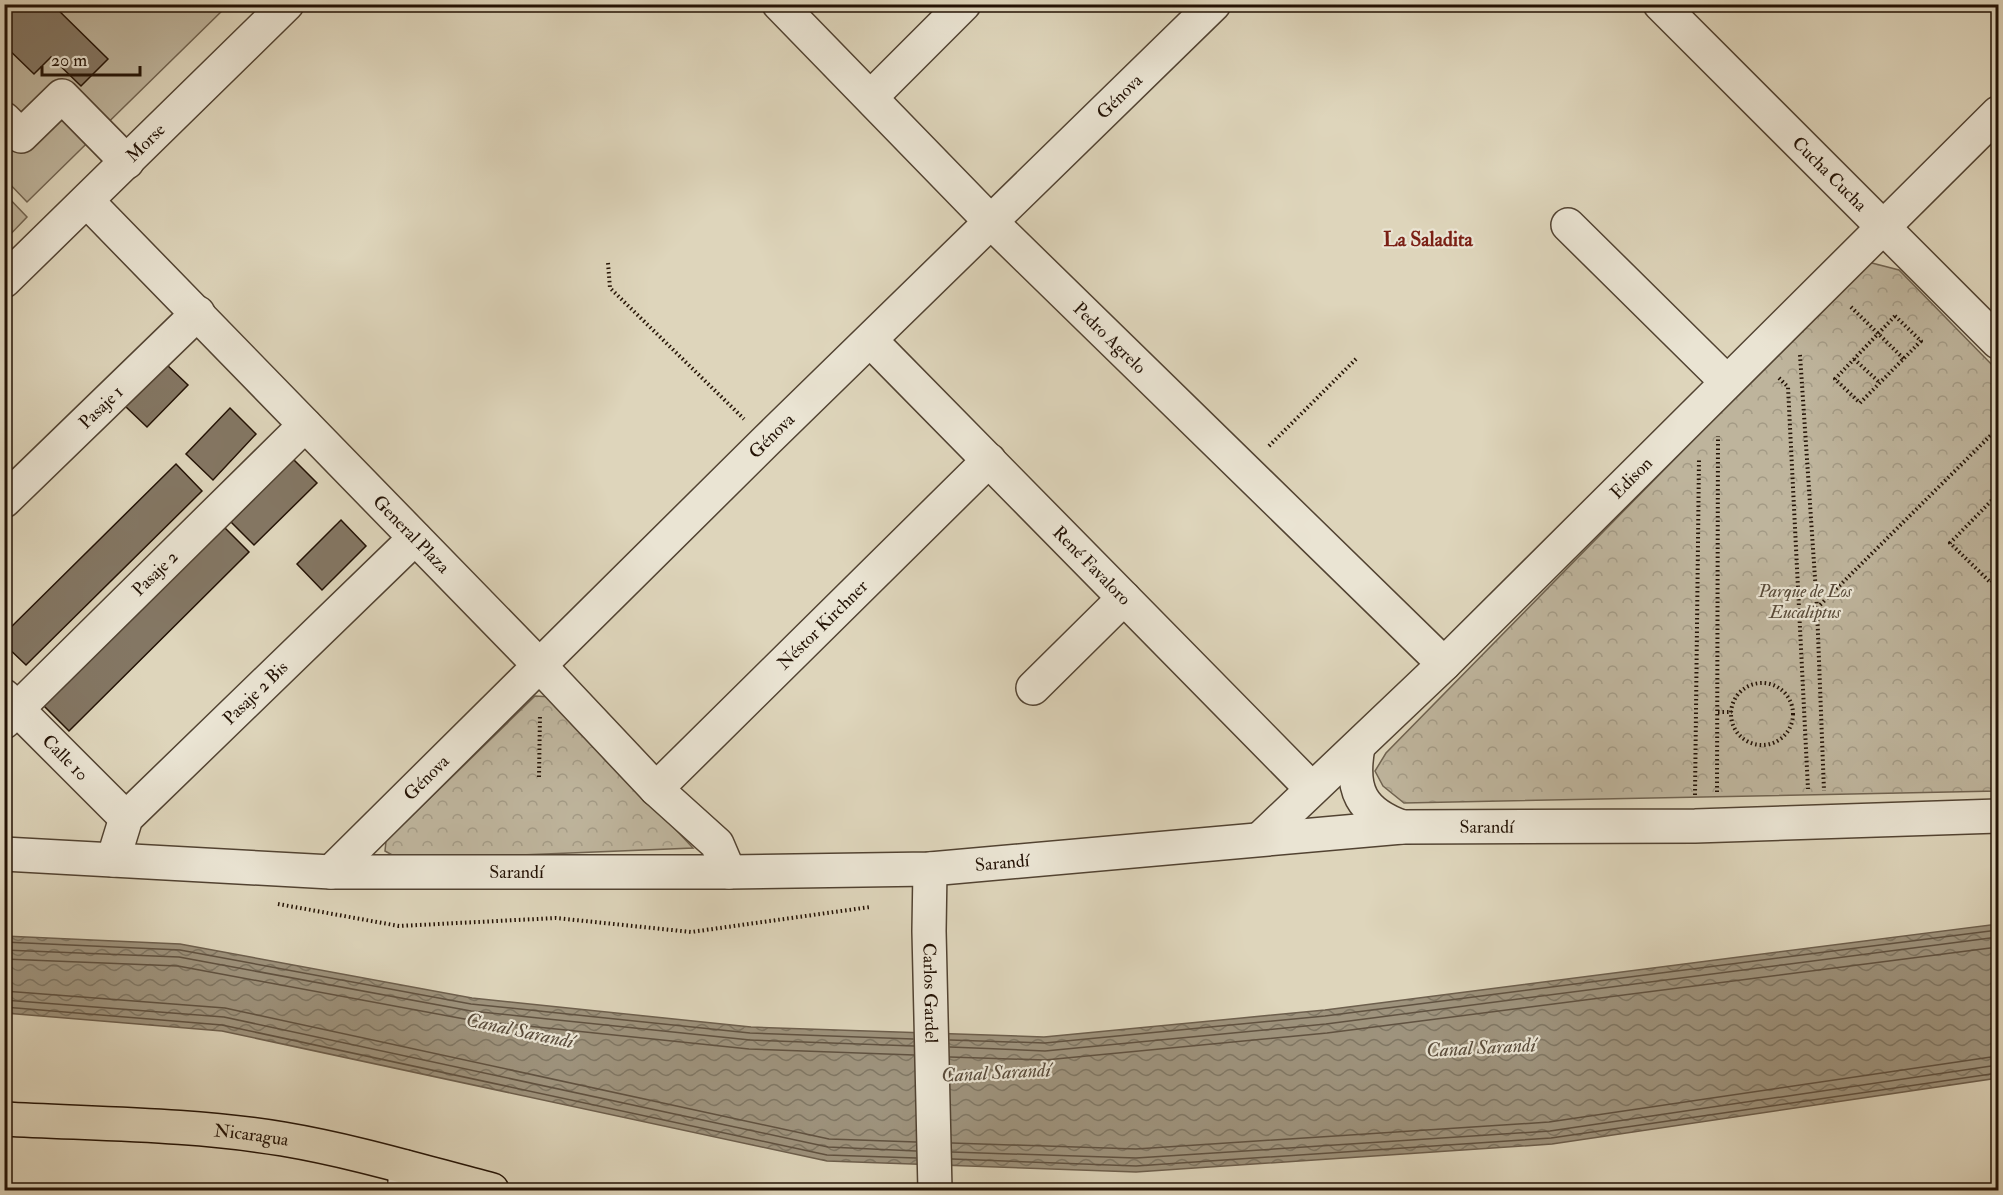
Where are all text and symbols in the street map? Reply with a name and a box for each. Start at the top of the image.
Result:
scale bar [42,39,140,77]
text: 20 m [51,49,87,72]
street label: Génova [1092,69,1148,124]
street label: Morse [121,118,171,167]
street label: Cucha Cucha [1787,132,1872,217]
district label: La Saladita [1383,227,1473,252]
street label: Pedro Agrelo [1068,297,1151,379]
street label: Pasaje 1 [74,381,128,434]
street label: Génova [744,408,800,464]
street label: Edison [1605,452,1658,504]
street label: General Plaza [368,490,455,579]
street label: René Favaloro [1047,521,1136,611]
street label: Pasaje 2 [127,546,183,601]
street label: Néstor Kirchner [773,575,873,675]
park label: Parque de Los Eucaliptus [1757,580,1853,624]
street label: Pasaje 2 Bis [218,656,293,730]
street label: Calle 10 [37,730,93,786]
street label: Génova [399,750,455,806]
street label: Sarandí [1459,816,1515,839]
street label: Sarandí [974,849,1032,877]
street label: Sarandí [489,861,545,884]
street label: Carlos Gardel [917,942,943,1044]
water label: Canal Sarandí [464,1007,580,1055]
water label: Canal Sarandí [1426,1032,1540,1063]
water label: Canal Sarandí [941,1057,1055,1088]
street label: Nicaragua [213,1119,291,1152]

